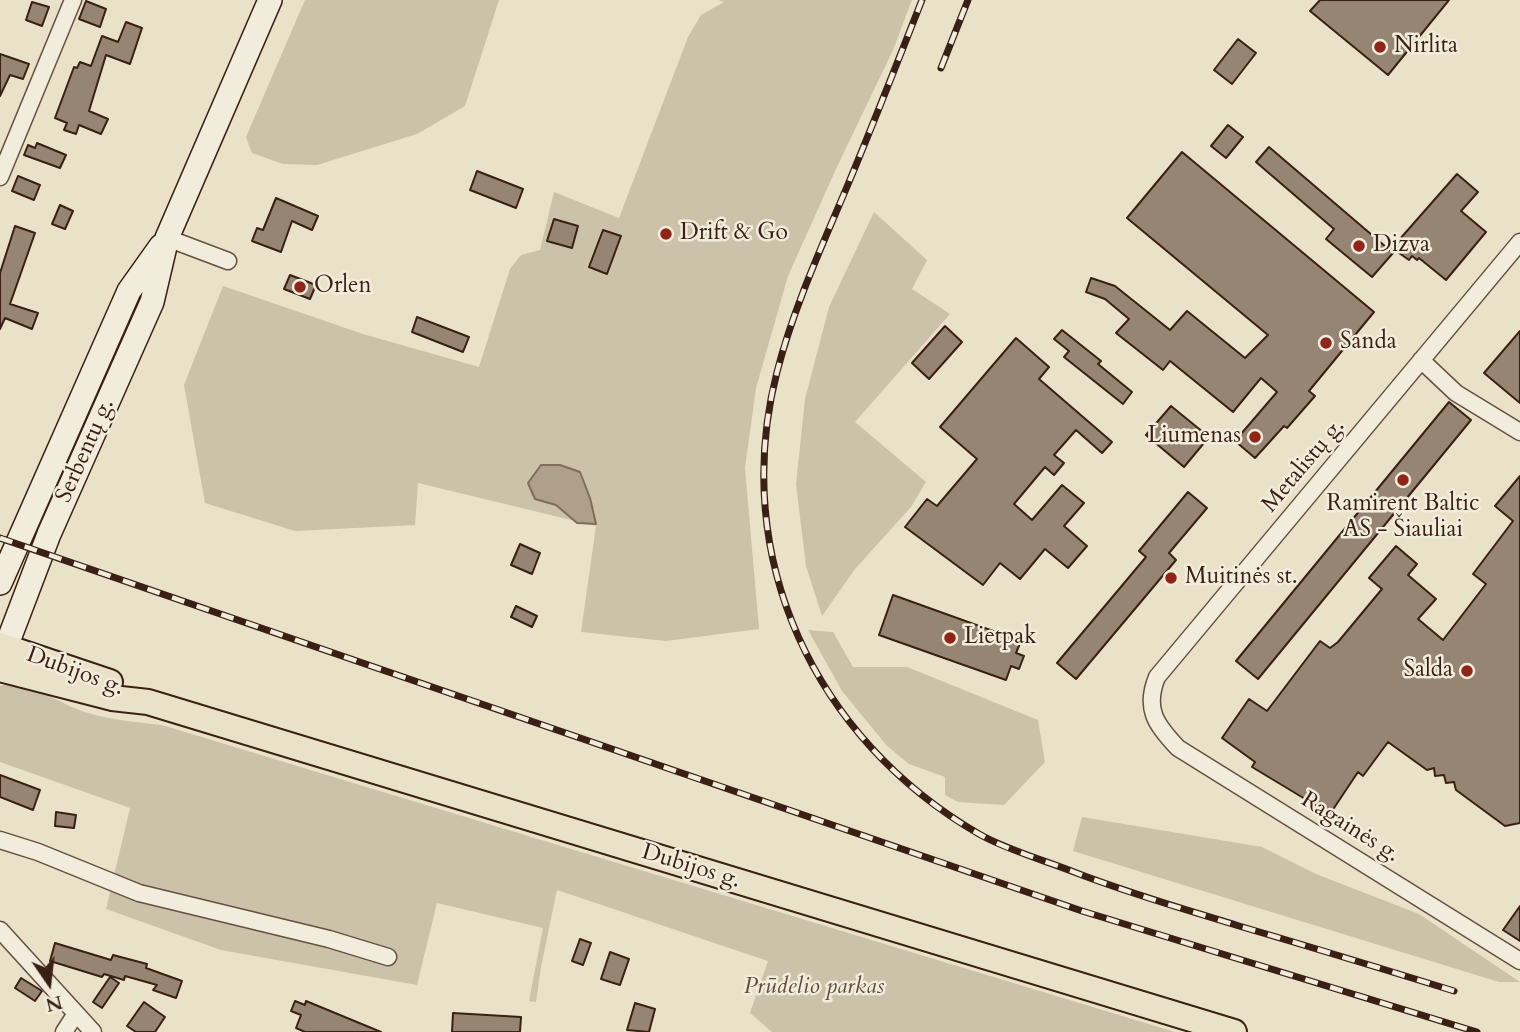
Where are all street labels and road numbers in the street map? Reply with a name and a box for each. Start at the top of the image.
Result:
street label: Serbentų g. [51,395,121,507]
street label: Metalistų g. [1257,413,1351,519]
street label: Dubijos g. [23,642,127,702]
street label: Ragainės g. [1296,787,1404,869]
street label: Dubijos g. [638,839,744,895]

